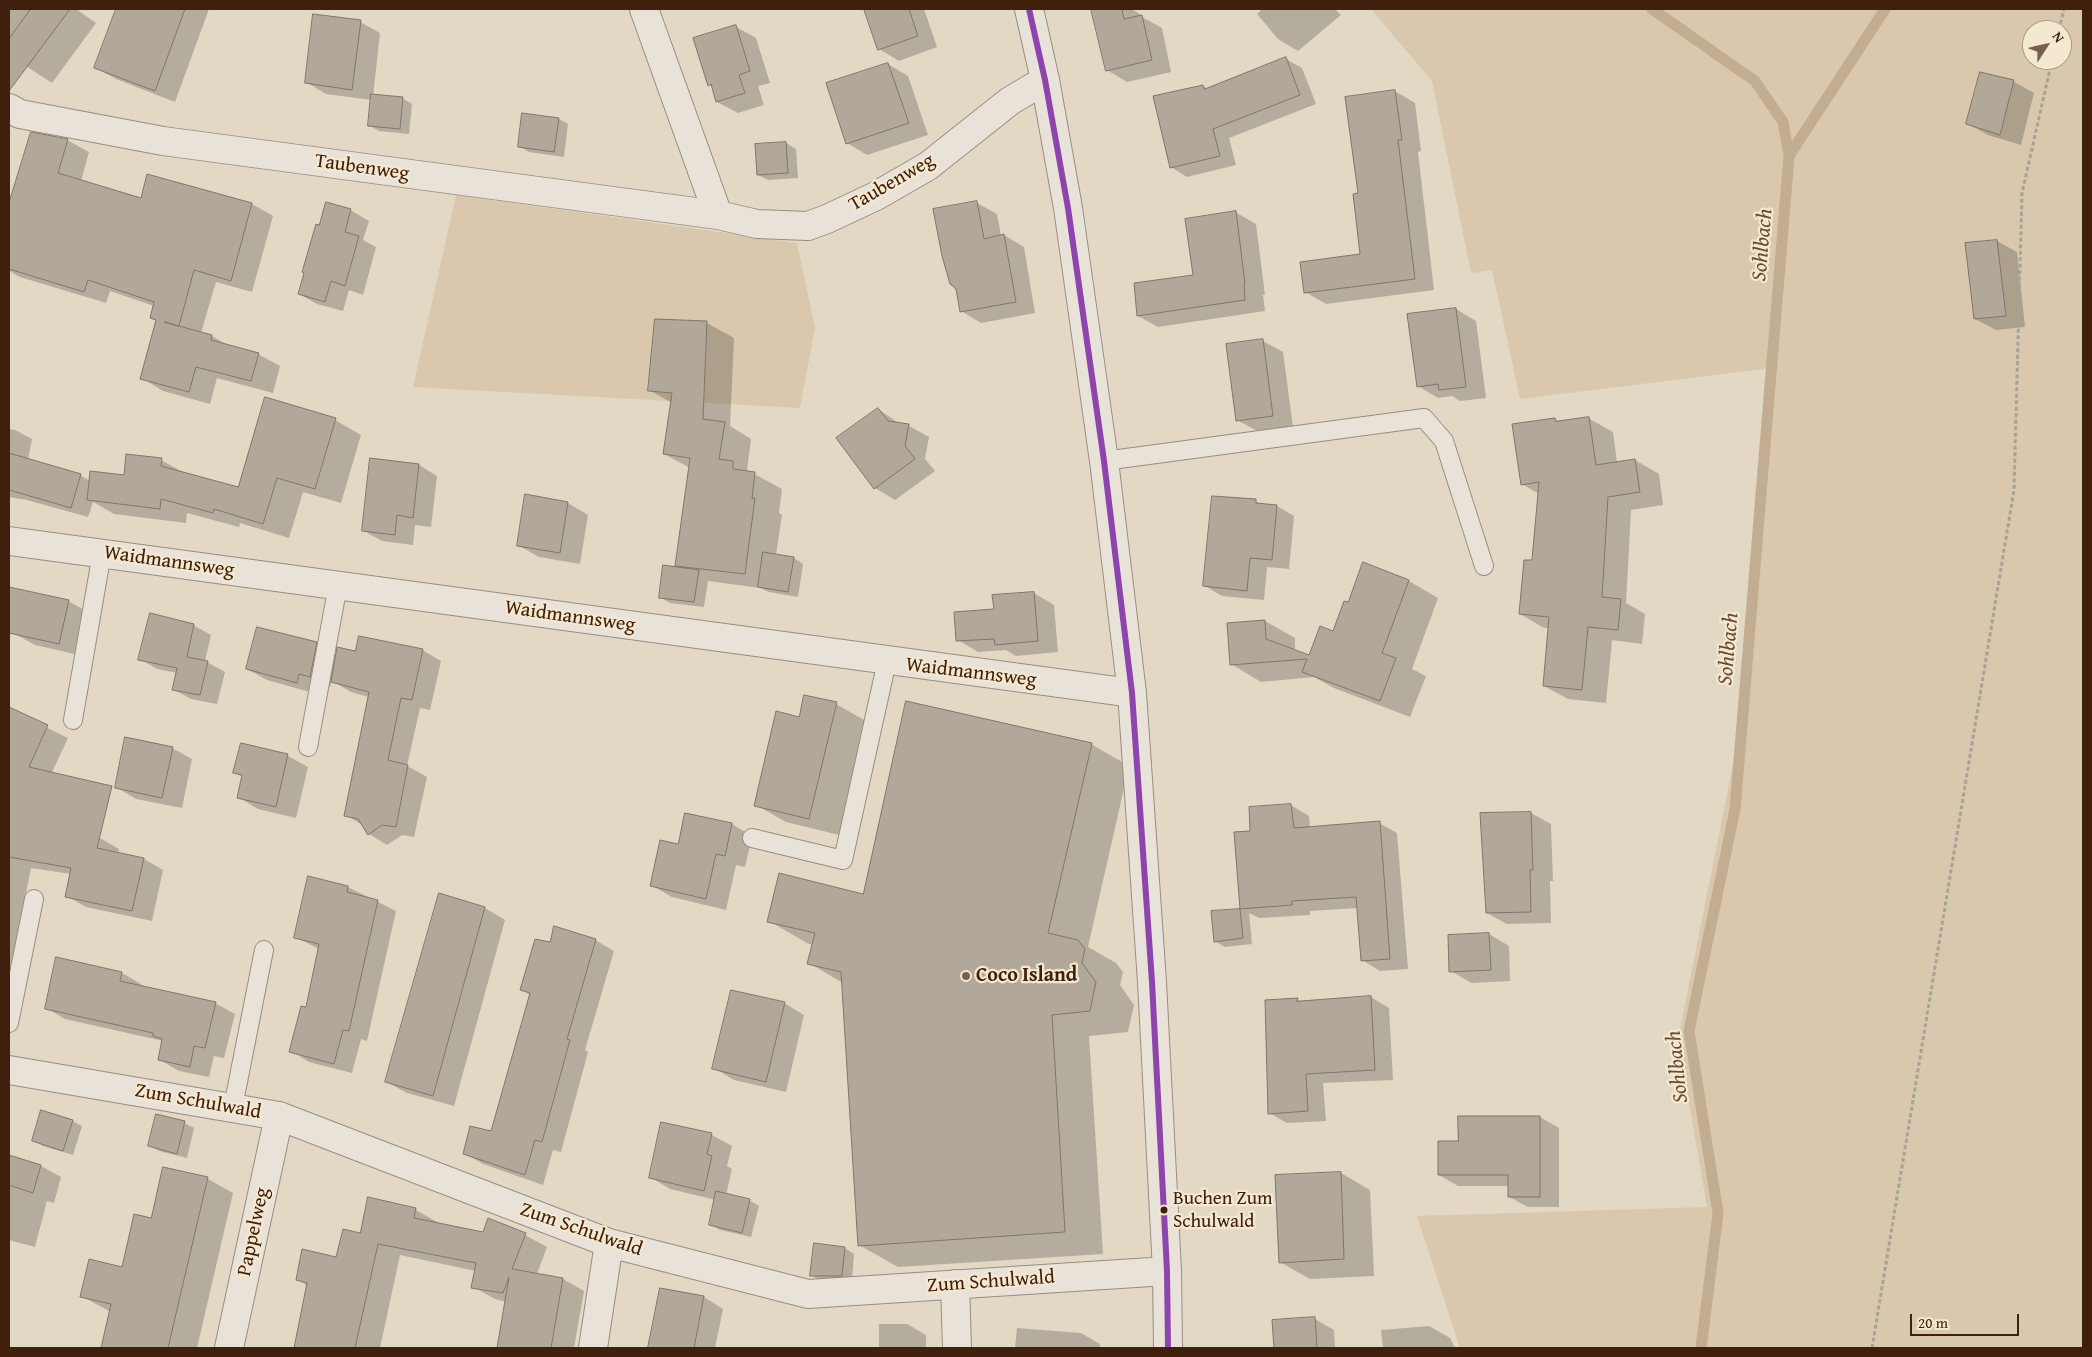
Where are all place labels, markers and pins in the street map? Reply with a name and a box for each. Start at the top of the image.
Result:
place label: Coco Island [976,964,1077,988]
marker: Coco Island [960,970,972,982]
place label: Buchen Zum Schulwald [1173,1188,1272,1232]
marker: Buchen Zum Schulwald [1159,1205,1169,1215]

